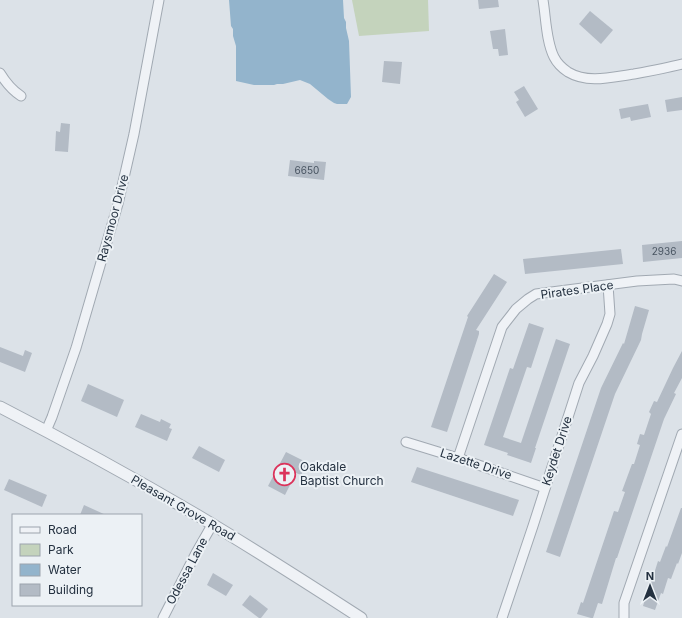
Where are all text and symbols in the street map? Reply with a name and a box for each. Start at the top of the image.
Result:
house number: 6650 [295,164,319,176]
street label: Raysmoor Drive [94,173,131,263]
house number: 2936 [652,245,676,257]
street label: Pirates Place [539,277,614,302]
street label: Keydet Drive [538,414,575,488]
street label: Lazette Drive [438,445,514,482]
place label: Oakdale Baptist Church [300,459,384,488]
church icon: Oakdale Baptist Church [272,461,298,487]
street label: Pleasant Grove Road [128,472,238,544]
legend [12,514,142,606]
text: Road [48,522,77,537]
street label: Odessa Lane [163,535,211,607]
text: Park [48,542,74,557]
text: Water [48,562,82,577]
north arrow [630,566,670,606]
text: N [646,569,654,583]
text: Building [48,582,93,597]

